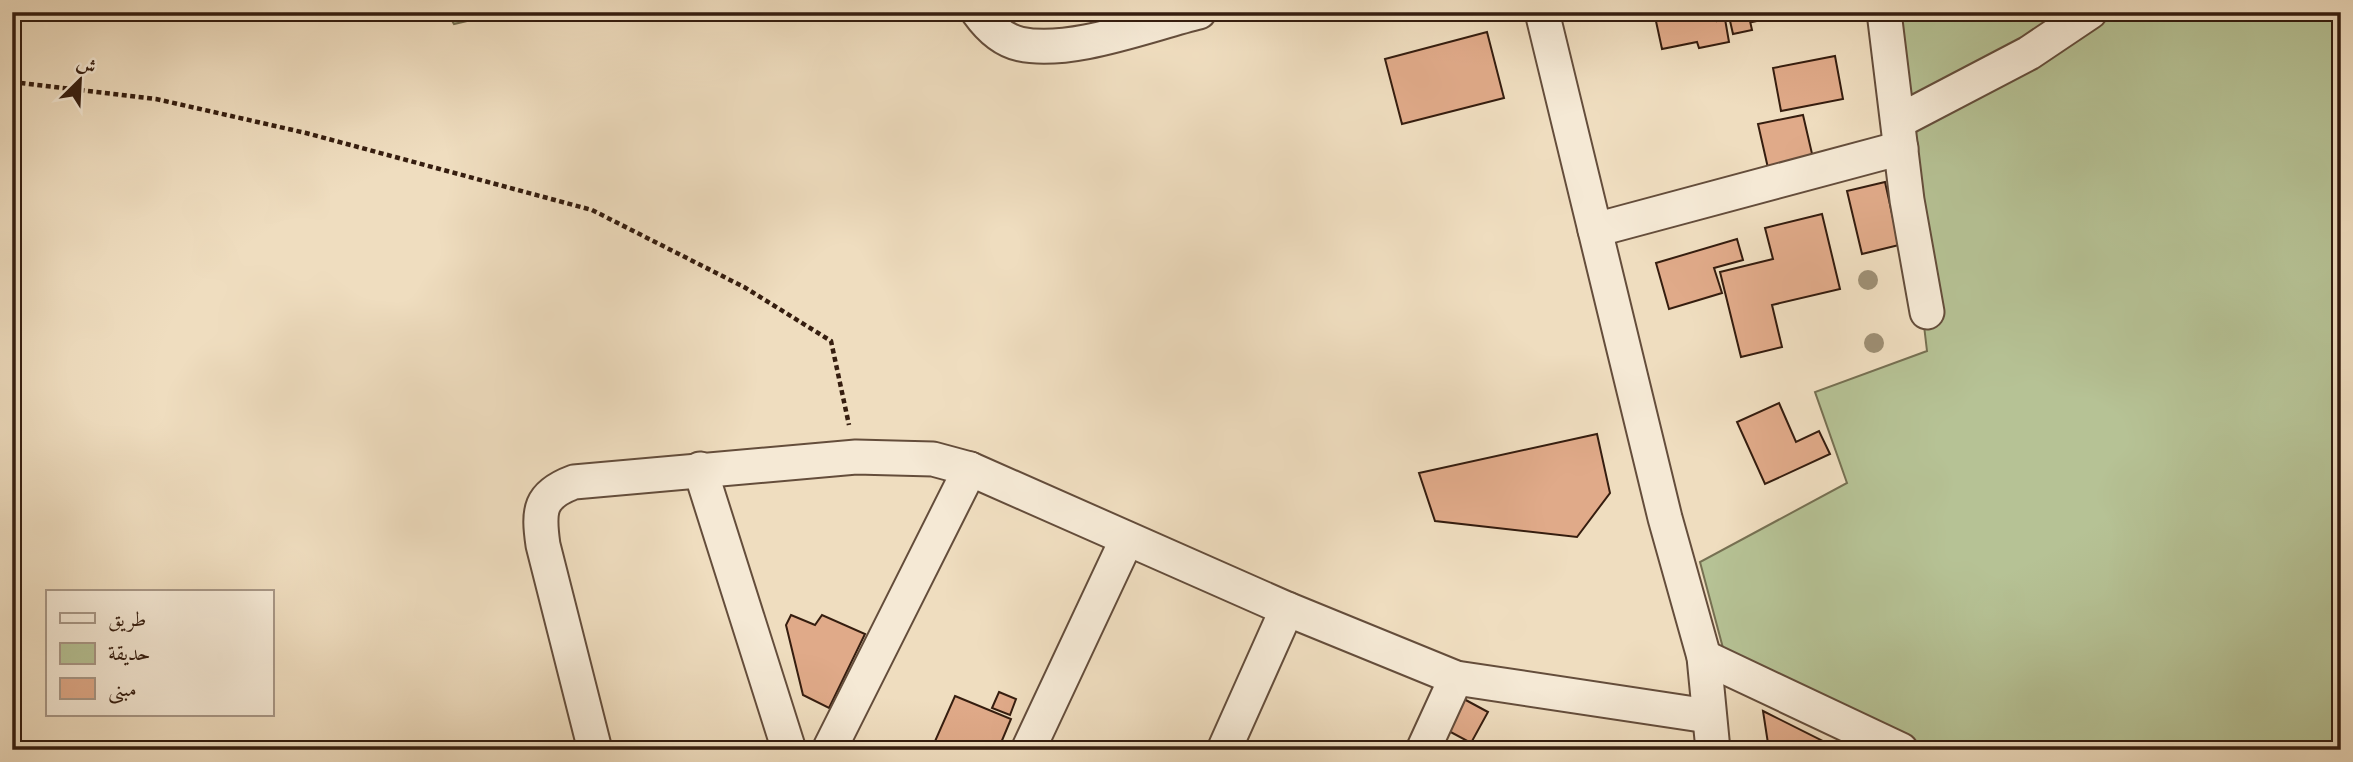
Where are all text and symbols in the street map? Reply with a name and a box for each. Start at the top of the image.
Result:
north arrow [46,46,116,116]
text: ش [73,51,100,79]
legend [46,590,273,716]
text: طريق [108,606,146,632]
text: حديقة [108,640,151,666]
text: مبنى [108,676,137,704]

